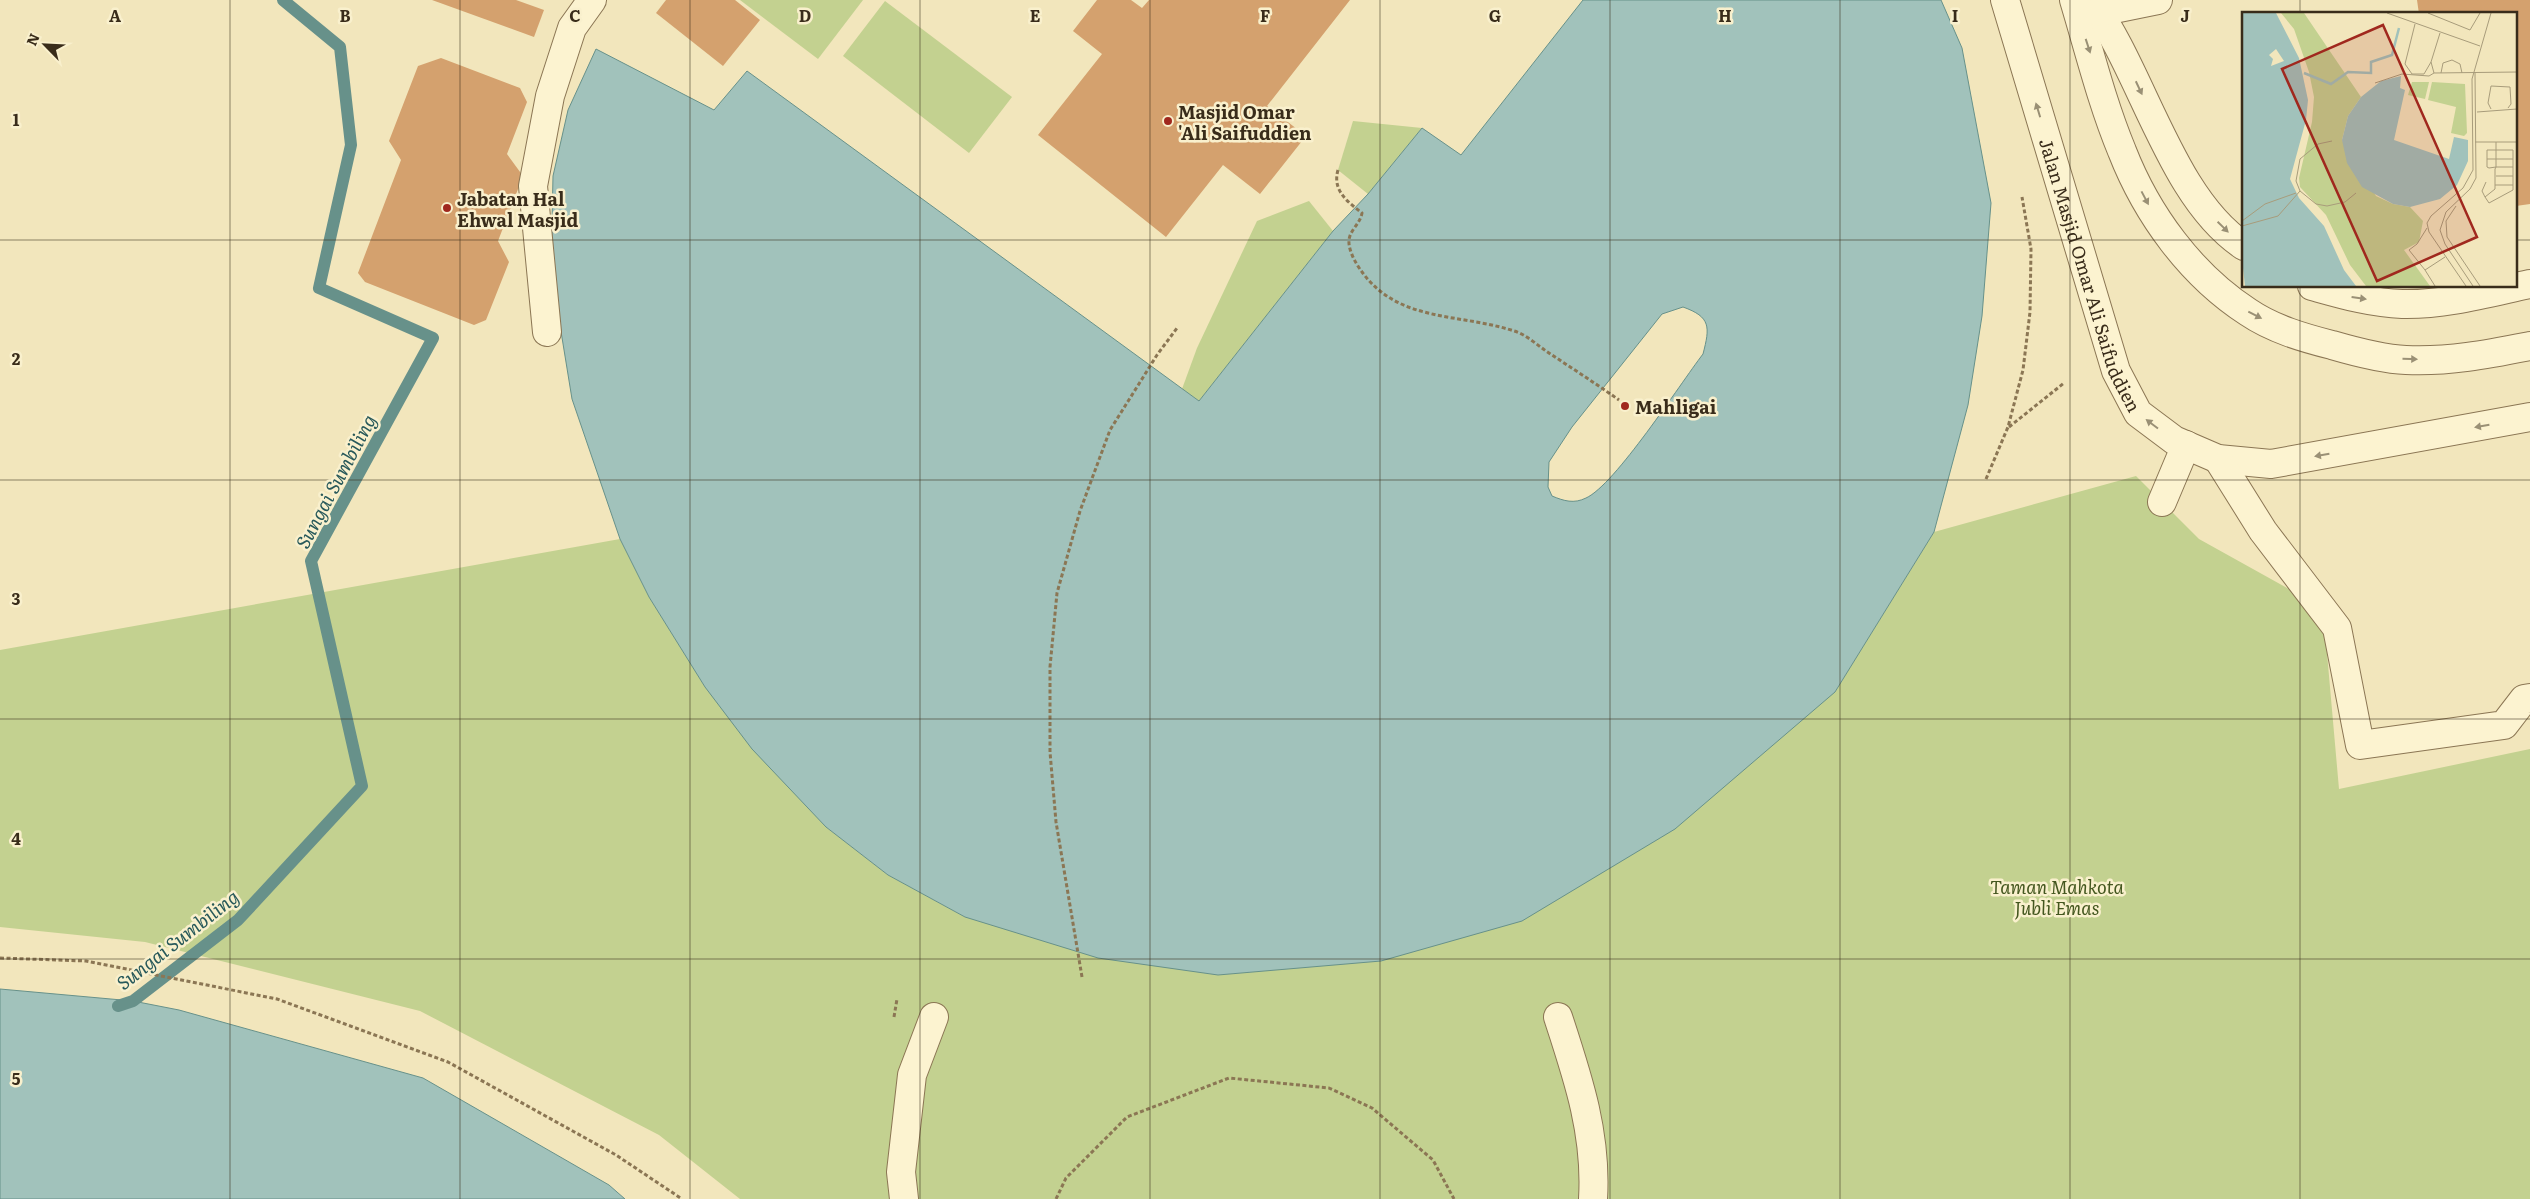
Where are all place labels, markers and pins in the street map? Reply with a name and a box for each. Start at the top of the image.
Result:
place label: Masjid Omar 'Ali Saifuddien [1178,98,1312,146]
marker: Masjid Omar 'Ali Saifuddien [1162,115,1174,127]
place label: Jabatan Hal Ehwal Masjid [457,185,579,233]
marker: Jabatan Hal Ehwal Masjid [441,202,453,214]
place label: Mahligai [1635,393,1717,420]
marker: Mahligai [1619,400,1631,412]

